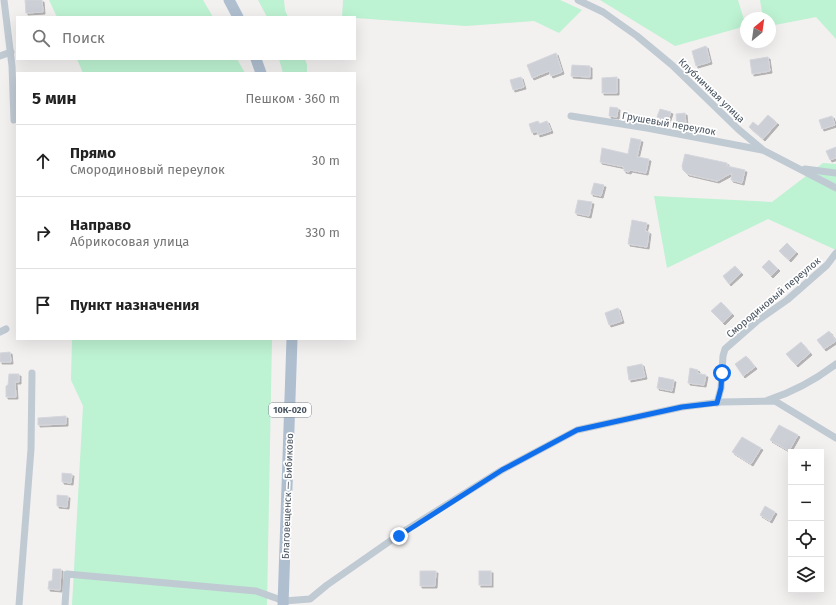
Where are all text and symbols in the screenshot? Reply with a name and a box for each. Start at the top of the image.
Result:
north arrow [740,12,776,48]
search box [16,16,356,60]
icon: search [30,27,52,49]
text: Поиск [62,29,105,47]
street label: Клубничная улица [676,56,747,125]
text: 5 мин [32,88,77,109]
text: Пешком · 360 m [246,91,340,106]
street label: Грушевый переулок [621,110,718,138]
text: Прямо [70,144,116,162]
icon: ahead [32,150,54,172]
text: 30 m [312,153,340,168]
text: Смородиновый переулок [70,162,225,177]
text: Направо [70,216,131,234]
icon: right [32,222,54,244]
text: 330 m [305,225,340,240]
text: Абрикосовая улица [70,234,189,249]
street label: Смородиновый переулок [724,254,824,341]
icon: arrive [32,294,54,316]
text: Пункт назначения [70,296,199,314]
route start [713,364,731,382]
road number: 10К-020 [269,403,311,417]
street label: Благовещенск — Бибиково [280,433,296,559]
map controls [788,449,824,593]
button: + [788,449,824,485]
button: − [788,485,824,521]
button: locate [788,521,824,557]
route end [390,527,408,545]
button: layers [788,557,824,593]

